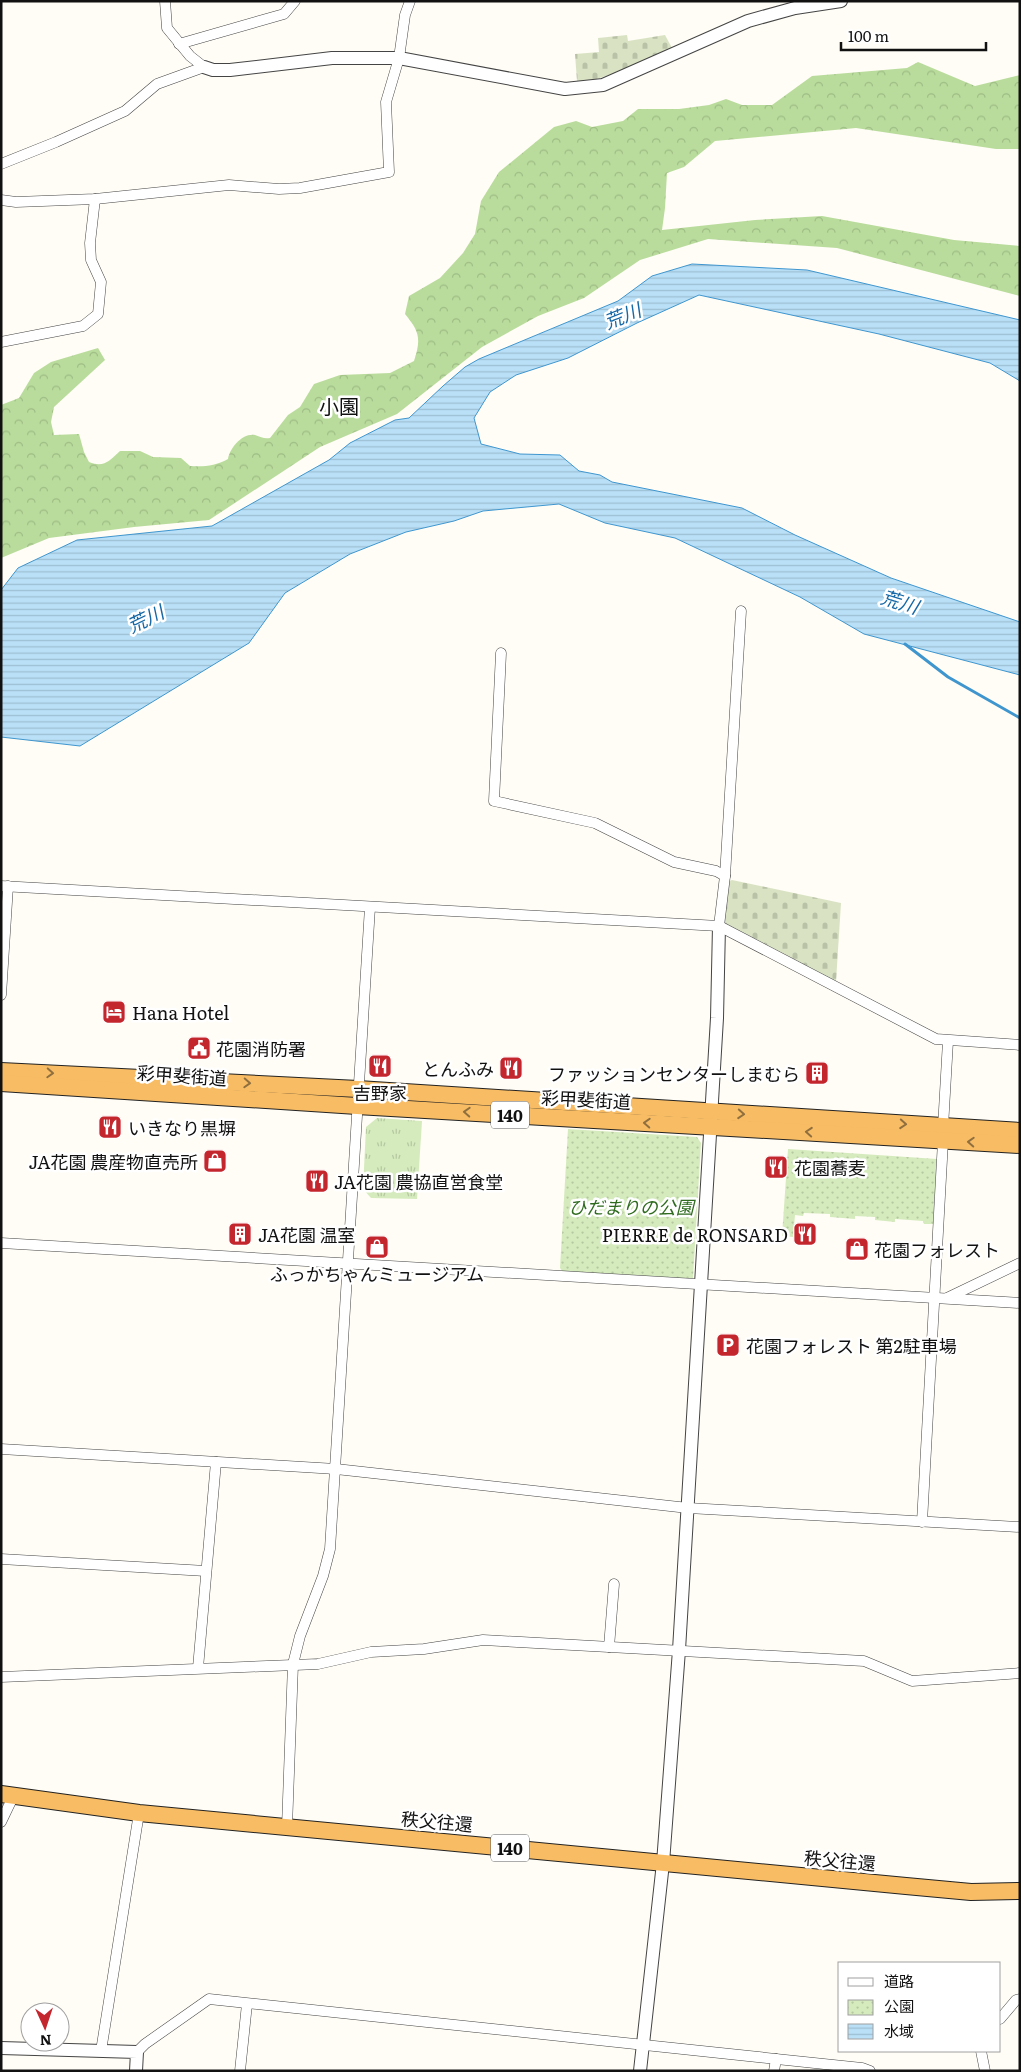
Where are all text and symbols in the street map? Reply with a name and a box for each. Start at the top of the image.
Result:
scale bar [841,20,986,52]
text: 100 m [848,24,889,47]
water label: 荒川 [599,294,647,335]
district label: 小園 [319,390,359,420]
water label: 荒川 [878,582,924,621]
water label: 荒川 [122,596,170,639]
hotel icon: Hana Hotel [101,999,127,1025]
place label: Hana Hotel [132,999,229,1026]
public building icon: 花園消防署 [186,1035,212,1061]
place label: 花園消防署 [216,1035,306,1062]
restaurant icon: 吉野家 [367,1053,393,1079]
place label: とんふみ [422,1055,494,1082]
restaurant icon: とんふみ [498,1055,524,1081]
street label: 彩甲斐街道 [136,1058,228,1092]
place label: ファッションセンターしまむら [548,1060,800,1087]
building icon: ファッションセンターしまむら [804,1060,830,1086]
one-way arrow [46,1068,54,1079]
one-way arrow [243,1078,251,1089]
place label: 吉野家 [353,1079,407,1106]
street label: 彩甲斐街道 [540,1083,632,1115]
road number: 140 [491,1102,529,1128]
one-way arrow [463,1107,471,1118]
one-way arrow [737,1108,745,1119]
restaurant icon: いきなり黒塀 [97,1114,123,1140]
place label: いきなり黒塀 [128,1114,236,1141]
one-way arrow [642,1117,650,1128]
one-way arrow [900,1118,908,1129]
one-way arrow [805,1127,813,1138]
one-way arrow [967,1137,975,1148]
place label: JA花園 農産物直売所 [28,1148,198,1175]
shop icon: JA花園 農産物直売所 [202,1148,228,1174]
restaurant icon: 花園蕎麦 [763,1154,789,1180]
place label: 花園蕎麦 [794,1154,866,1181]
restaurant icon: JA花園 農協直営食堂 [304,1168,330,1194]
place label: JA花園 農協直営食堂 [334,1168,504,1195]
park label: ひだまりの公園 [568,1193,697,1220]
building icon: JA花園 温室 [227,1221,253,1247]
place label: JA花園 温室 [258,1221,356,1248]
place label: PIERRE de RONSARD [602,1221,788,1248]
restaurant icon: PIERRE de RONSARD [792,1221,818,1247]
shop icon: ふっかちゃんミュージアム [364,1234,390,1260]
shop icon: 花園フォレスト [844,1236,870,1262]
place label: 花園フォレスト [874,1236,1000,1263]
place label: ふっかちゃんミュージアム [270,1260,484,1287]
parking icon: 花園フォレスト 第2駐車場 [715,1332,741,1358]
place label: 花園フォレスト 第2駐車場 [746,1332,957,1359]
street label: 秩父往還 [400,1804,474,1838]
road number: 140 [491,1835,529,1862]
street label: 秩父往還 [803,1843,877,1877]
legend [838,1962,1001,2052]
text: 道路 [884,1969,914,1992]
text: 公園 [884,1994,914,2017]
north arrow [20,2002,70,2052]
text: 水域 [884,2019,914,2042]
text: N [39,2031,52,2051]

